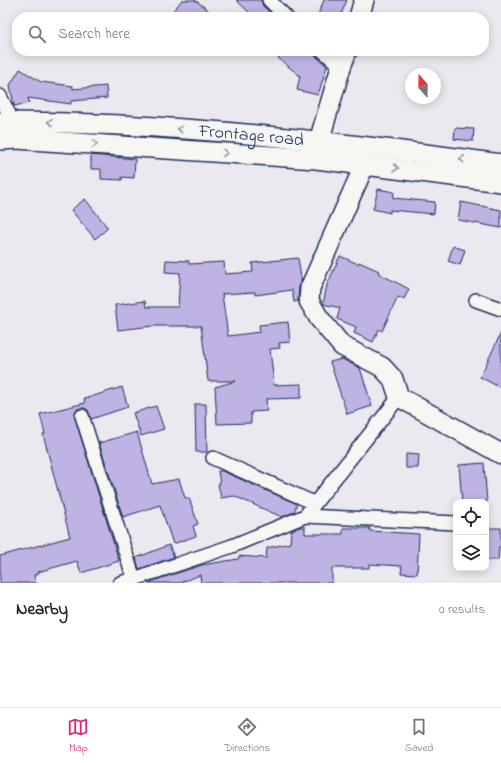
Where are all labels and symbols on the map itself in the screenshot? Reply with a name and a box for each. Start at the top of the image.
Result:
north arrow [405,68,441,104]
one-way arrow [47,118,53,126]
street label: Frontage road [197,119,305,155]
one-way arrow [177,124,183,133]
one-way arrow [92,140,98,149]
one-way arrow [222,148,228,157]
one-way arrow [459,155,465,164]
one-way arrow [393,163,399,172]

